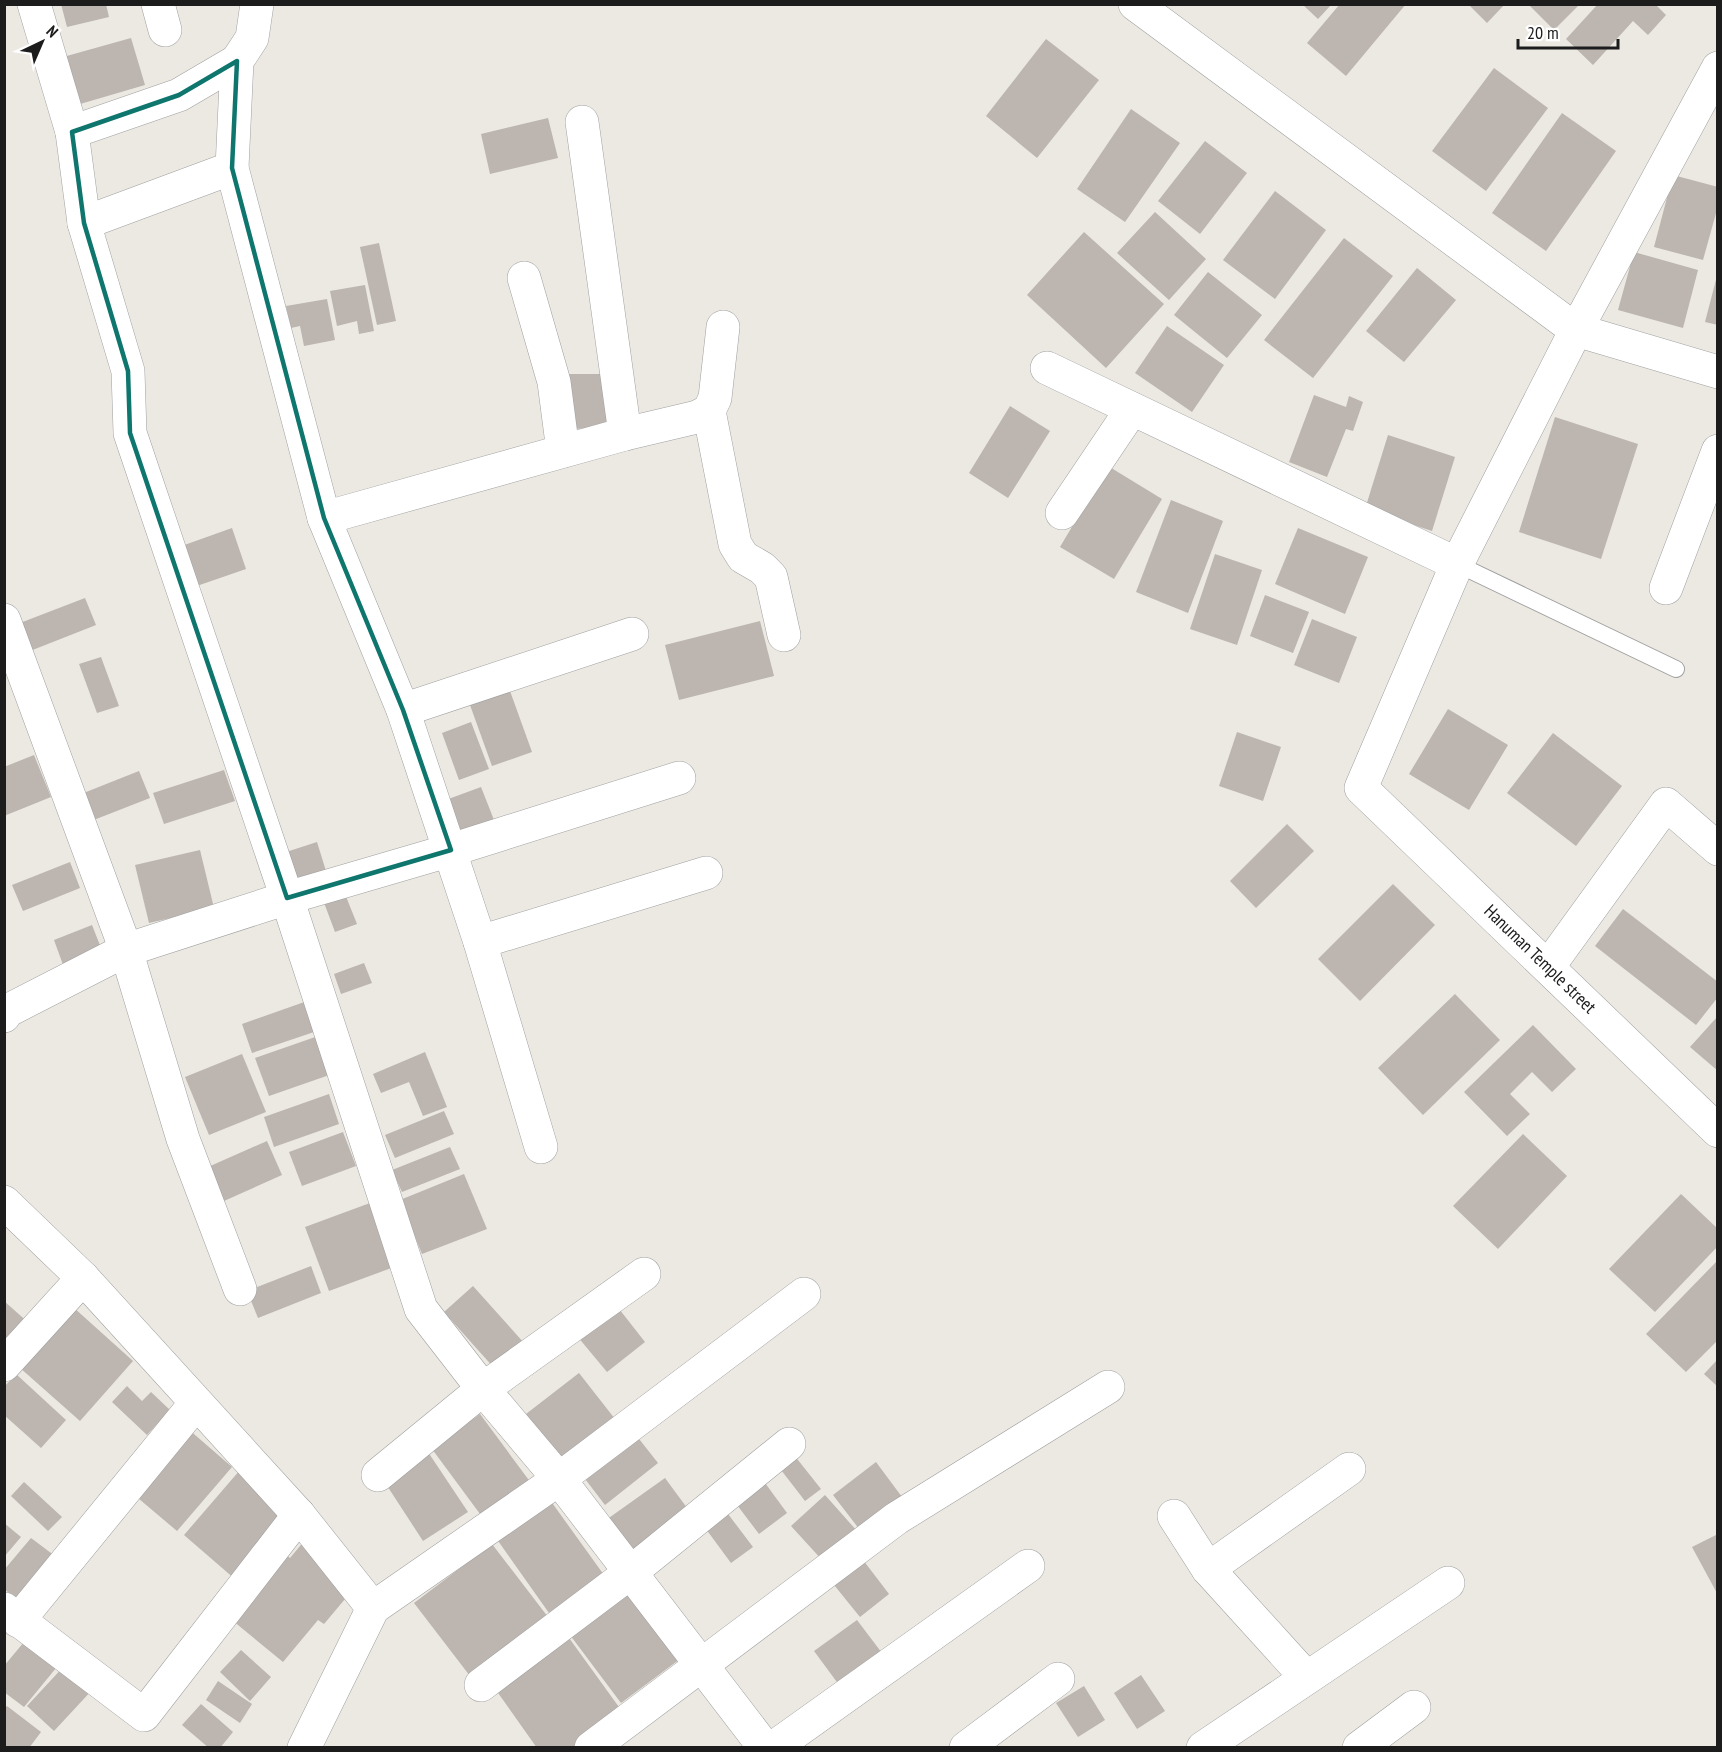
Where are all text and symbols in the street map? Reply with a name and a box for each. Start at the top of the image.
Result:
north arrow [12,12,72,72]
scale bar [1518,12,1618,50]
text: N [42,21,62,41]
text: 20 m [1527,21,1559,44]
street label: Hanuman Temple street [1479,899,1601,1018]

